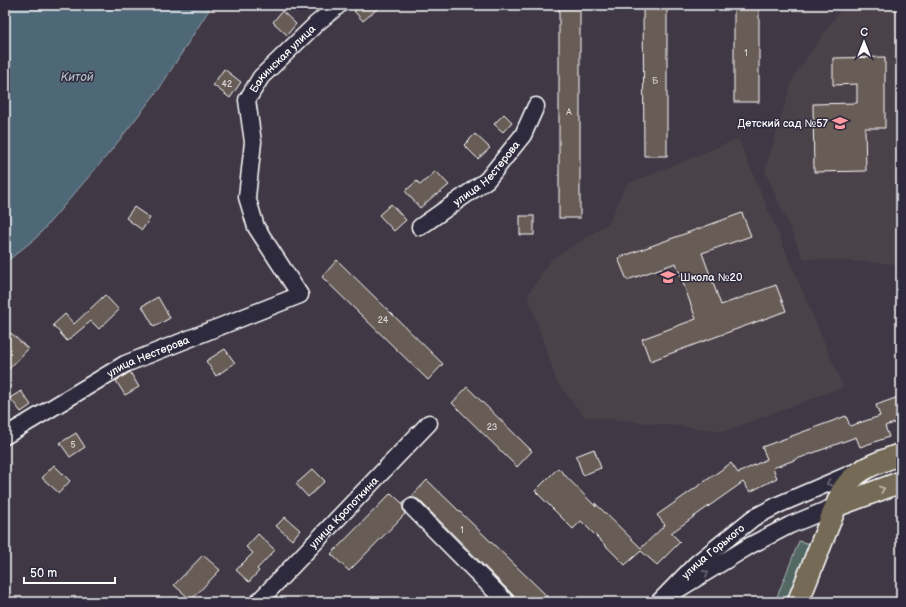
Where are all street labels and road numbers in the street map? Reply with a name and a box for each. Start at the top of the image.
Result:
street label: Бакинская улица [247,22,318,95]
street label: улица Нестерова [450,138,523,208]
street label: улица Нестерова [104,333,191,380]
street label: улица Кропоткина [306,473,381,551]
street label: улица Горького [679,521,747,582]

